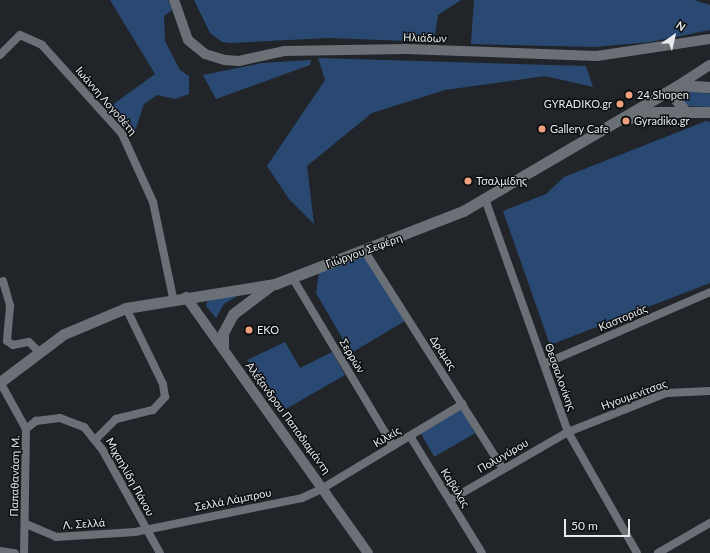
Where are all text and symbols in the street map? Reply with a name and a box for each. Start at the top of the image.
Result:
north arrow [654,16,694,56]
text: N [674,18,688,33]
street label: Ηλιάδων [403,31,447,45]
street label: Ιωάννη Λογοθέτη [73,64,139,138]
place label: 24 Shopen [637,88,689,102]
marker: 24 Shopen [624,90,634,100]
place label: GYRADIKO.gr [544,97,612,111]
marker: GYRADIKO.gr [615,99,625,109]
place label: Gyradiko.gr [634,114,690,128]
marker: Gyradiko.gr [621,116,631,126]
place label: Gallery Cafe [550,122,609,136]
marker: Gallery Cafe [537,124,547,134]
place label: Τσαλμίδης [476,174,527,188]
marker: Τσαλμίδης [463,176,473,186]
street label: Γιώργου Σεφέρη [324,231,404,271]
street label: Καστοριάς [597,302,649,334]
place label: EKO [257,323,279,337]
marker: EKO [244,325,254,335]
street label: Δράμας [427,333,459,373]
street label: Σερρών [337,336,367,376]
street label: Θεσσαλονίκης [542,341,578,413]
street label: Αλέξανδρου Παπαδιαμάντη [243,359,333,477]
street label: Ηγουμενίτσας [599,377,669,413]
street label: Κιλκίς [371,424,403,450]
street label: Παπαθανάση Μ. [8,435,22,517]
street label: Μιχαηλίδη Πάνου [103,436,157,518]
street label: Πολυγύρου [475,436,531,476]
street label: Καβάλας [438,466,472,510]
street label: Σελλά Λάμπρου [193,486,273,514]
scale bar [566,511,632,537]
street label: Λ. Σελλά [62,516,106,532]
text: 50 m [571,518,598,533]

